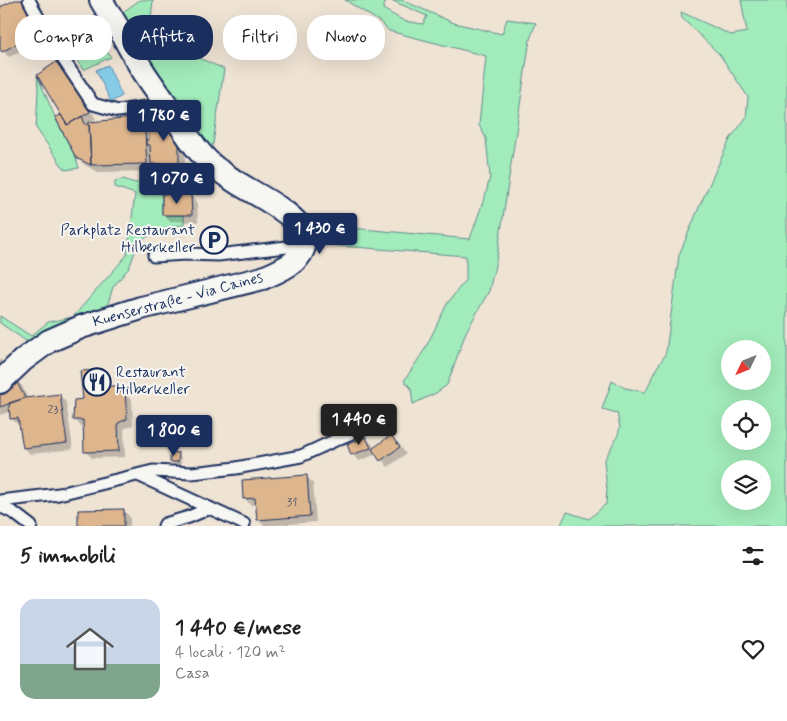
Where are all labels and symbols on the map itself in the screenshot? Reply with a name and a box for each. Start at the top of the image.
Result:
pin: 1 780 € [118,100,210,142]
pin: 1 070 € [131,162,223,205]
pin: 1 430 € [274,212,366,255]
place label: Parkplatz Restaurant Hilberkeller [61,221,196,258]
parking icon: Parkplatz Restaurant Hilberkeller [199,225,229,255]
street label: Kuenserstraße - Via Caines [91,268,265,332]
north arrow [721,340,771,390]
place label: Restaurant Hilberkeller [116,363,190,400]
restaurant icon: Restaurant Hilberkeller [82,367,112,397]
house number: 23 [48,402,58,418]
pin: 1 440 € [313,404,405,446]
pin: 1 800 € [128,414,220,457]
house number: 31 [287,495,297,511]

